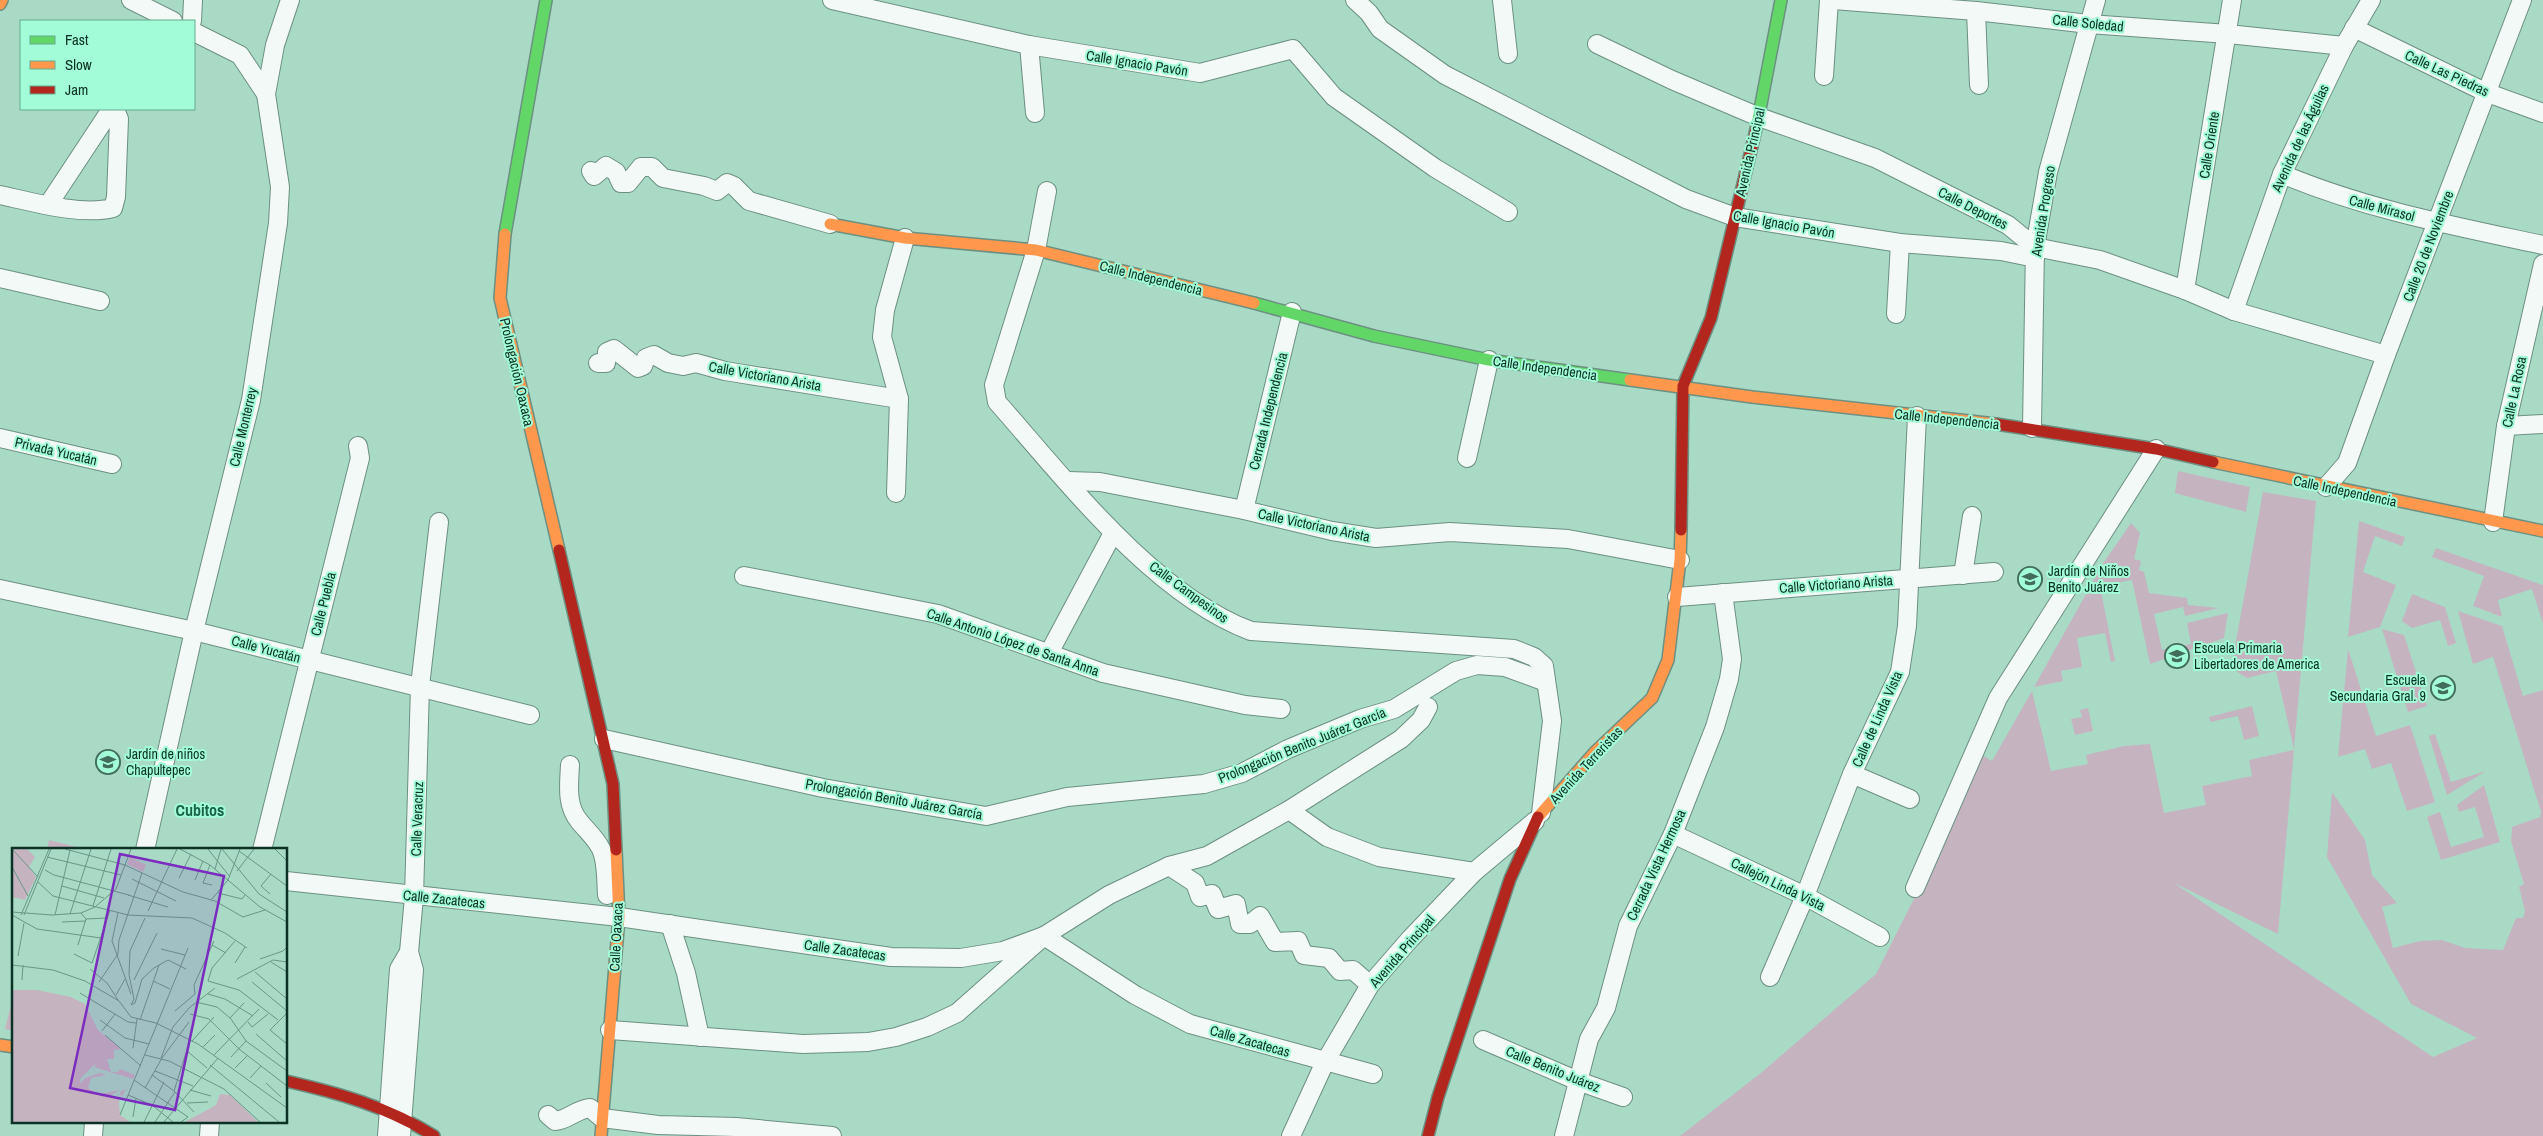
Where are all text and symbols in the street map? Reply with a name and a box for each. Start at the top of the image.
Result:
street label: Calle Soledad [2052,10,2124,36]
legend [20,20,195,110]
text: Fast [65,29,89,50]
street label: Calle Ignacio Pavón [1085,46,1189,80]
street label: Calle Las Piedras [2402,46,2492,100]
text: Slow [65,54,92,75]
text: Jam [65,79,88,100]
street label: Avenida de las Águilas [2267,81,2333,196]
street label: Avenida Principal [1731,106,1769,199]
street label: Calle Oriente [2195,110,2223,180]
street label: Avenida Progreso [2027,164,2059,259]
street label: Calle Deportes [1935,183,2011,233]
street label: Calle 20 de Noviembre [2399,188,2457,304]
street label: Calle Mirasol [2347,191,2417,225]
street label: Calle Ignacio Pavón [1732,206,1836,242]
street label: Calle Independencia [1098,257,1205,300]
street label: Prolongación Oaxaca [496,316,538,428]
street label: Cerrada Independencia [1245,350,1291,472]
street label: Calle Independencia [1492,352,1599,384]
street label: Calle La Rosa [2498,354,2530,429]
street label: Calle Victoriano Arista [707,357,823,395]
street label: Calle Monterrey [225,385,261,469]
street label: Calle Independencia [1894,405,2001,434]
street label: Privada Yucatán [13,433,99,469]
street label: Calle Independencia [2292,471,2399,511]
street label: Calle Victoriano Arista [1256,504,1372,546]
street label: Calle Campesinos [1146,557,1232,627]
place label: Jardín de Niños Benito Juárez [2048,562,2129,596]
school or university icon: Jardín de Niños Benito Juárez [2017,566,2043,592]
street label: Calle Puebla [306,570,340,638]
street label: Calle Victoriano Arista [1778,571,1894,597]
street label: Calle Antonio López de Santa Anna [924,604,1102,680]
street label: Calle Yucatán [230,631,302,667]
place label: Escuela Primaria Libertadores de America [2194,639,2320,673]
school or university icon: Escuela Primaria Libertadores de America [2164,643,2190,669]
street label: Calle de Linda Vista [1848,668,1906,770]
place label: Escuela Secundaria Gral. 9 [2330,671,2427,705]
school or university icon: Escuela Secundaria Gral. 9 [2430,675,2456,701]
street label: Prolongación Benito Juárez García [1215,703,1389,787]
street label: Avenida Terreristas [1545,722,1627,808]
place label: Jardín de niños Chapultepec [126,745,205,779]
school or university icon: Jardín de niños Chapultepec [95,749,121,775]
street label: Prolongación Benito Juárez García [804,775,984,824]
street label: Calle Veracruz [407,781,427,857]
district label: Cubitos [176,799,224,821]
street label: Cerrada Vista Hermosa [1622,806,1690,923]
inset map [12,848,288,1124]
street label: Callejón Linda Vista [1728,853,1829,915]
street label: Calle Zacatecas [402,886,486,912]
street label: Calle Oaxaca [605,902,627,972]
street label: Avenida Principal [1365,911,1438,992]
street label: Calle Zacatecas [803,935,887,965]
street label: Calle Zacatecas [1208,1021,1292,1061]
street label: Calle Benito Juárez [1503,1042,1603,1096]

